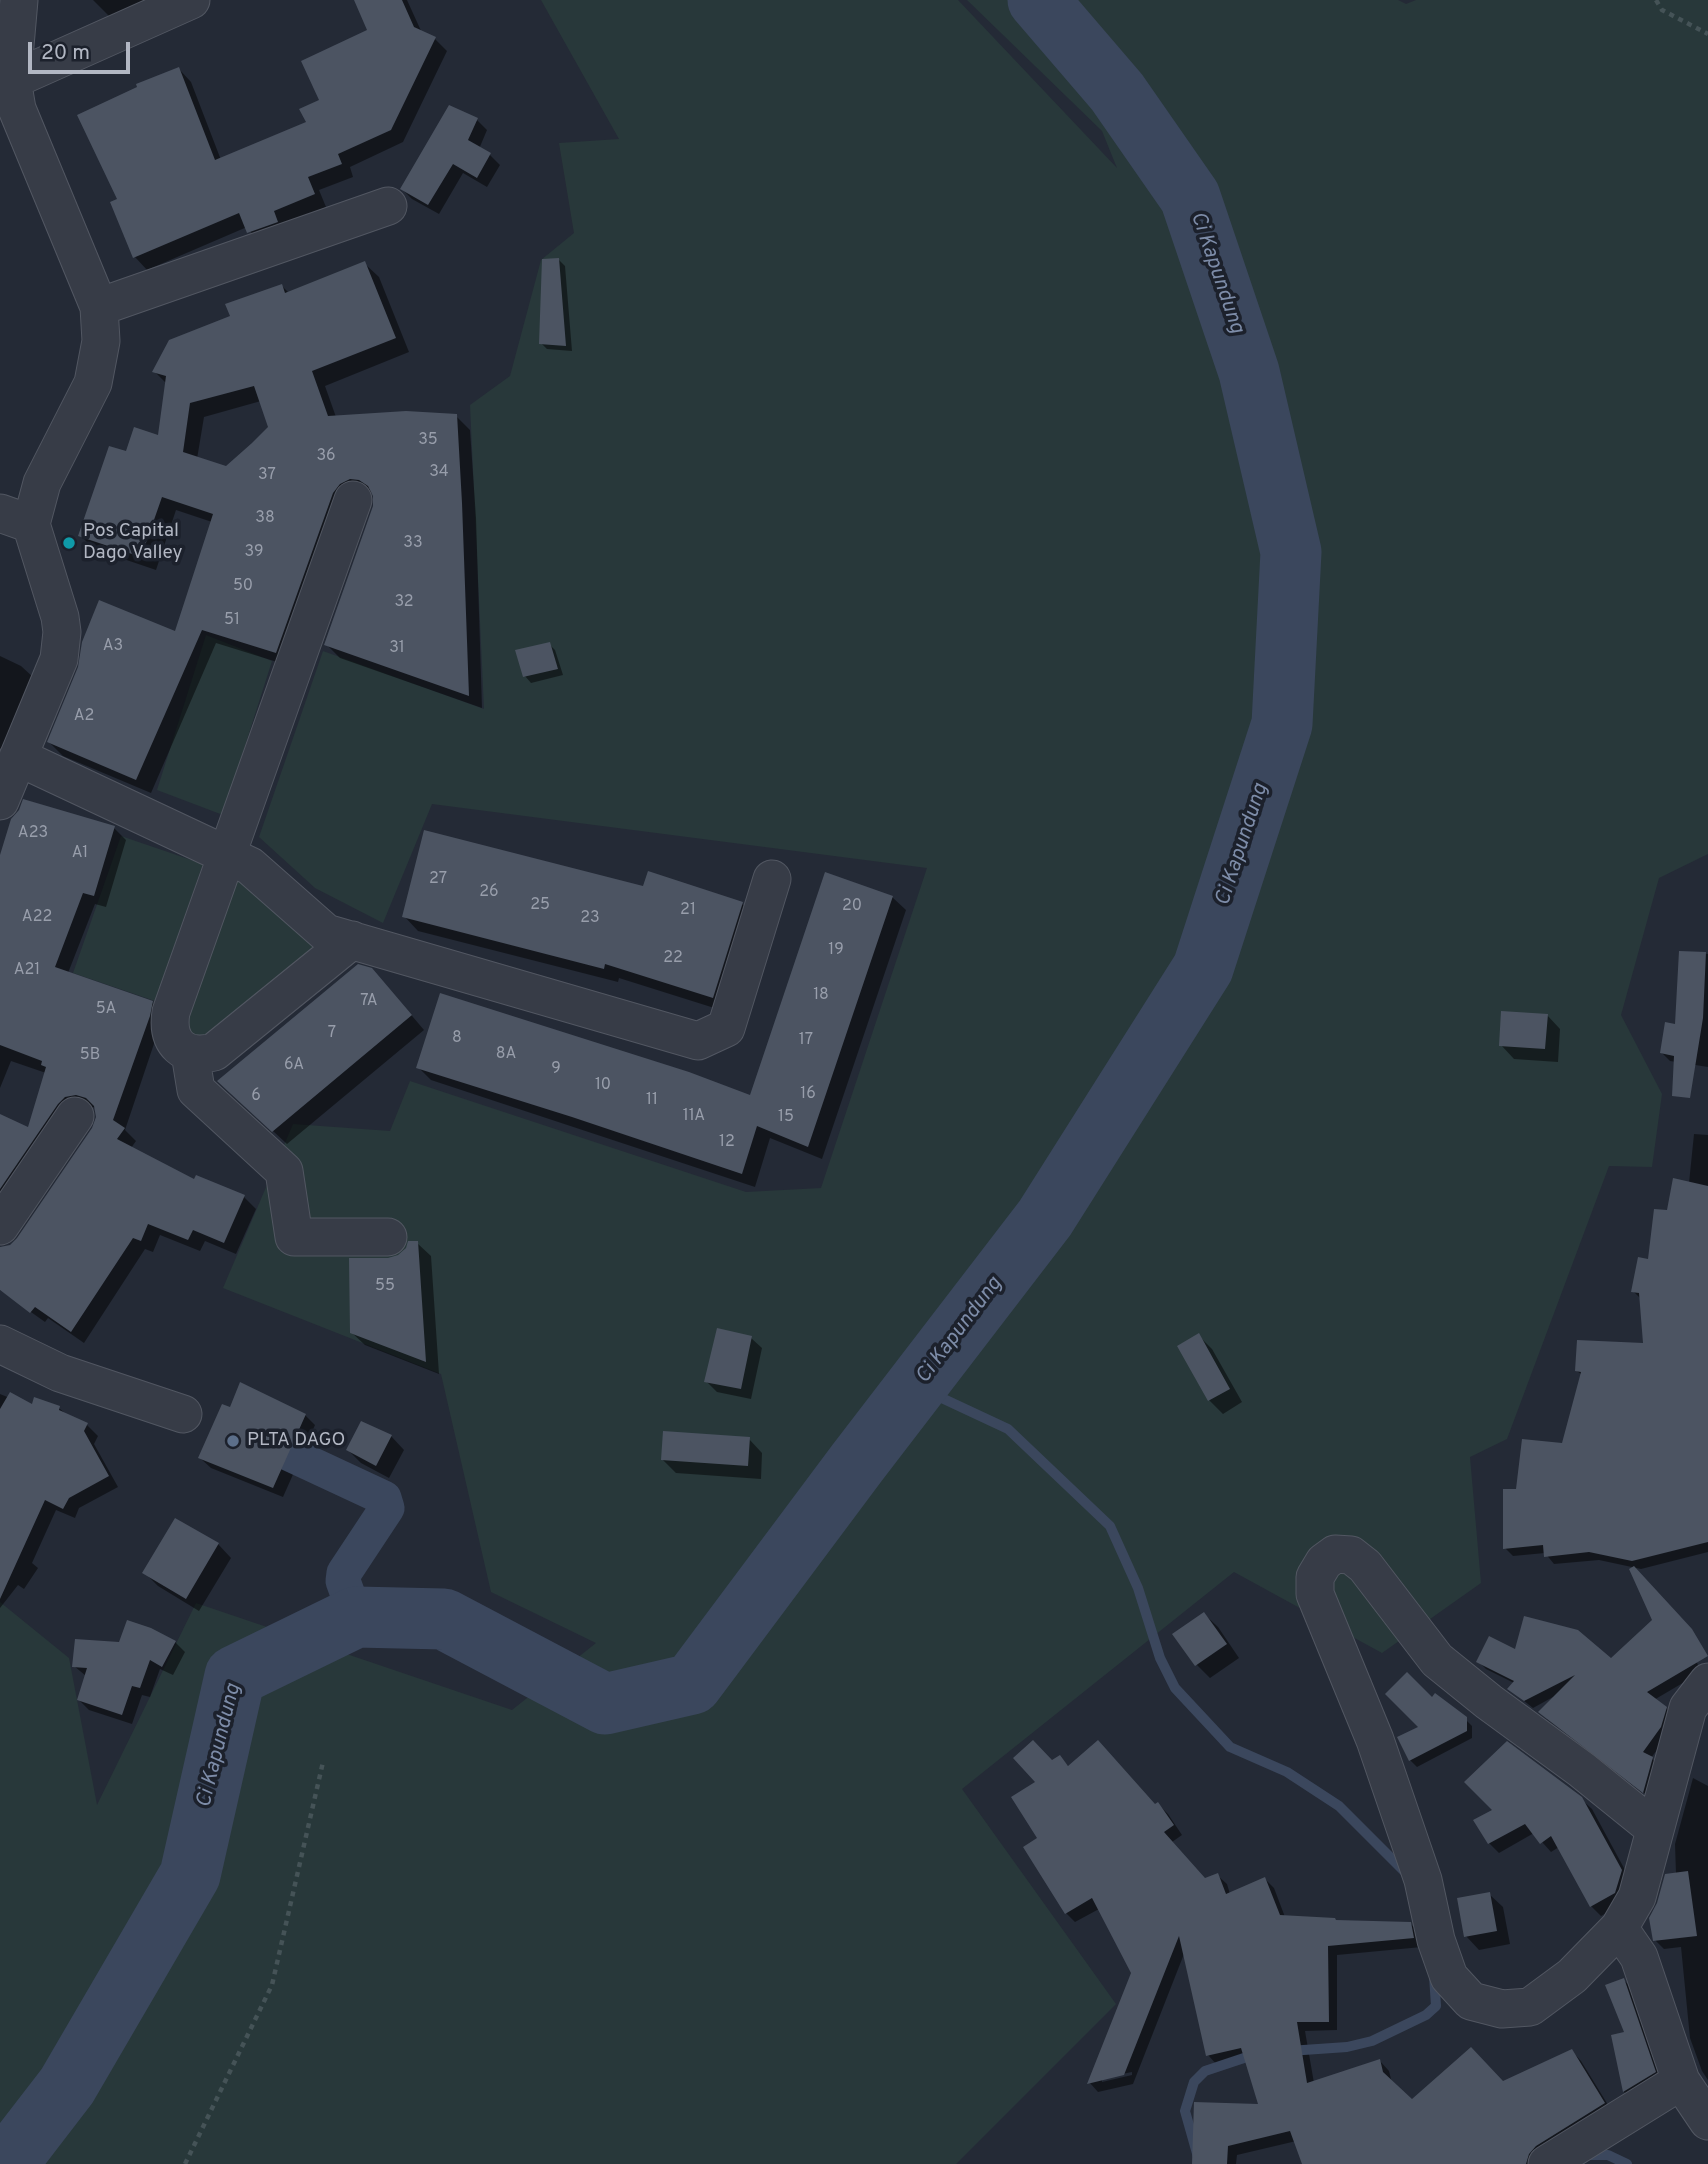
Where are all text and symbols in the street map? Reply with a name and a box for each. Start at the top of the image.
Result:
scale bar [32,28,133,72]
text: 20 m [41,40,90,67]
water label: Ci Kapundung [1183,209,1249,337]
house number: 35 [418,431,438,451]
house number: 36 [316,447,336,467]
house number: 34 [429,463,449,483]
house number: 37 [258,466,276,486]
house number: 38 [255,509,275,529]
place label: Pos Capital Dago Valley [83,521,182,565]
house number: 33 [403,534,423,554]
marker: Pos Capital Dago Valley [61,535,77,551]
house number: 39 [245,543,263,563]
house number: 50 [233,577,253,597]
house number: 32 [394,593,414,613]
house number: 51 [224,611,240,631]
house number: A3 [103,637,123,657]
house number: 31 [389,639,405,659]
house number: A2 [74,707,94,727]
water label: Ci Kapundung [1211,781,1275,909]
house number: A23 [18,824,48,844]
house number: A1 [72,844,88,864]
house number: 27 [429,870,447,890]
house number: 26 [479,883,499,903]
house number: 25 [530,896,550,916]
house number: 20 [842,897,862,917]
house number: 21 [680,901,696,921]
house number: A22 [22,908,52,928]
house number: 23 [580,909,600,929]
house number: 19 [828,941,844,961]
house number: 22 [663,949,683,969]
house number: A21 [14,961,40,981]
house number: 18 [813,986,829,1006]
house number: 7A [360,992,378,1012]
house number: 5A [96,1000,116,1020]
house number: 7 [328,1024,336,1044]
house number: 8 [452,1029,462,1049]
house number: 17 [799,1031,813,1051]
house number: 8A [496,1045,516,1065]
house number: 5B [80,1046,100,1066]
house number: 6A [284,1056,304,1076]
house number: 9 [551,1060,561,1080]
house number: 10 [595,1076,611,1096]
house number: 16 [800,1085,816,1105]
house number: 6 [251,1087,261,1107]
house number: 11 [646,1091,658,1111]
house number: 11A [683,1107,705,1127]
house number: 15 [778,1108,794,1128]
house number: 12 [719,1133,735,1153]
water label: Ci Kapundung [912,1273,1008,1389]
house number: 55 [375,1277,395,1297]
place label: PLTA DAGO [247,1430,345,1452]
marker: PLTA DAGO [225,1433,241,1449]
water label: Ci Kapundung [192,1681,248,1811]

